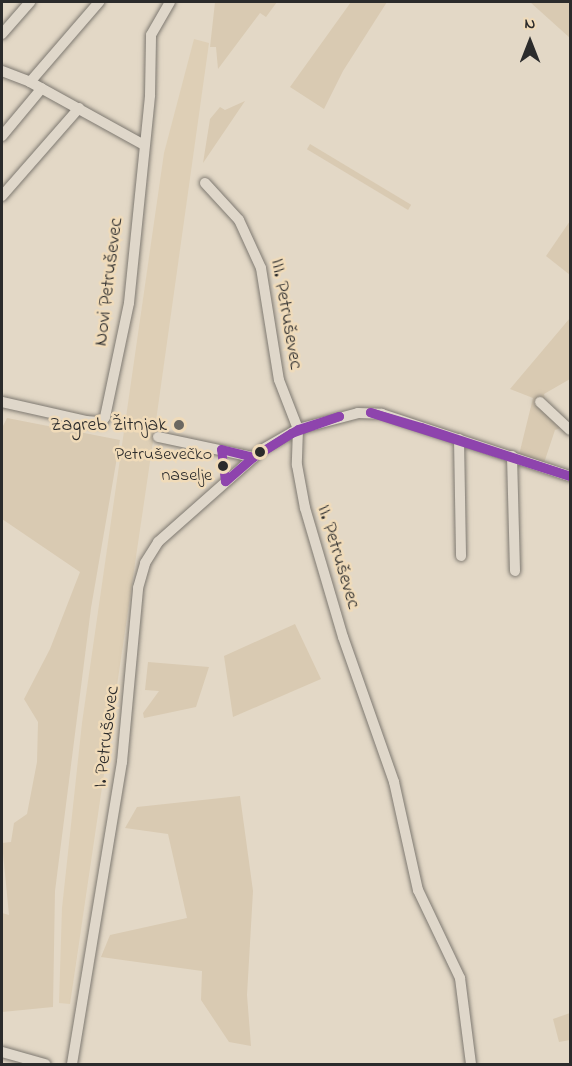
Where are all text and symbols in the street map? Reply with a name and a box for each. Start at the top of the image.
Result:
north arrow [500,12,560,72]
text: N [525,12,535,36]
street label: Novi Petruševec [89,216,129,348]
street label: III. Petruševec [264,257,308,371]
place label: Zagreb Žitnjak [50,413,167,437]
marker: Zagreb Žitnjak [172,418,186,432]
place label: Petruševečko naselje [115,445,212,488]
unlabelled marker [254,446,266,458]
marker: Petruševečko naselje [217,460,229,472]
street label: II. Petruševec [311,502,365,612]
street label: I. Petruševec [89,685,125,789]

